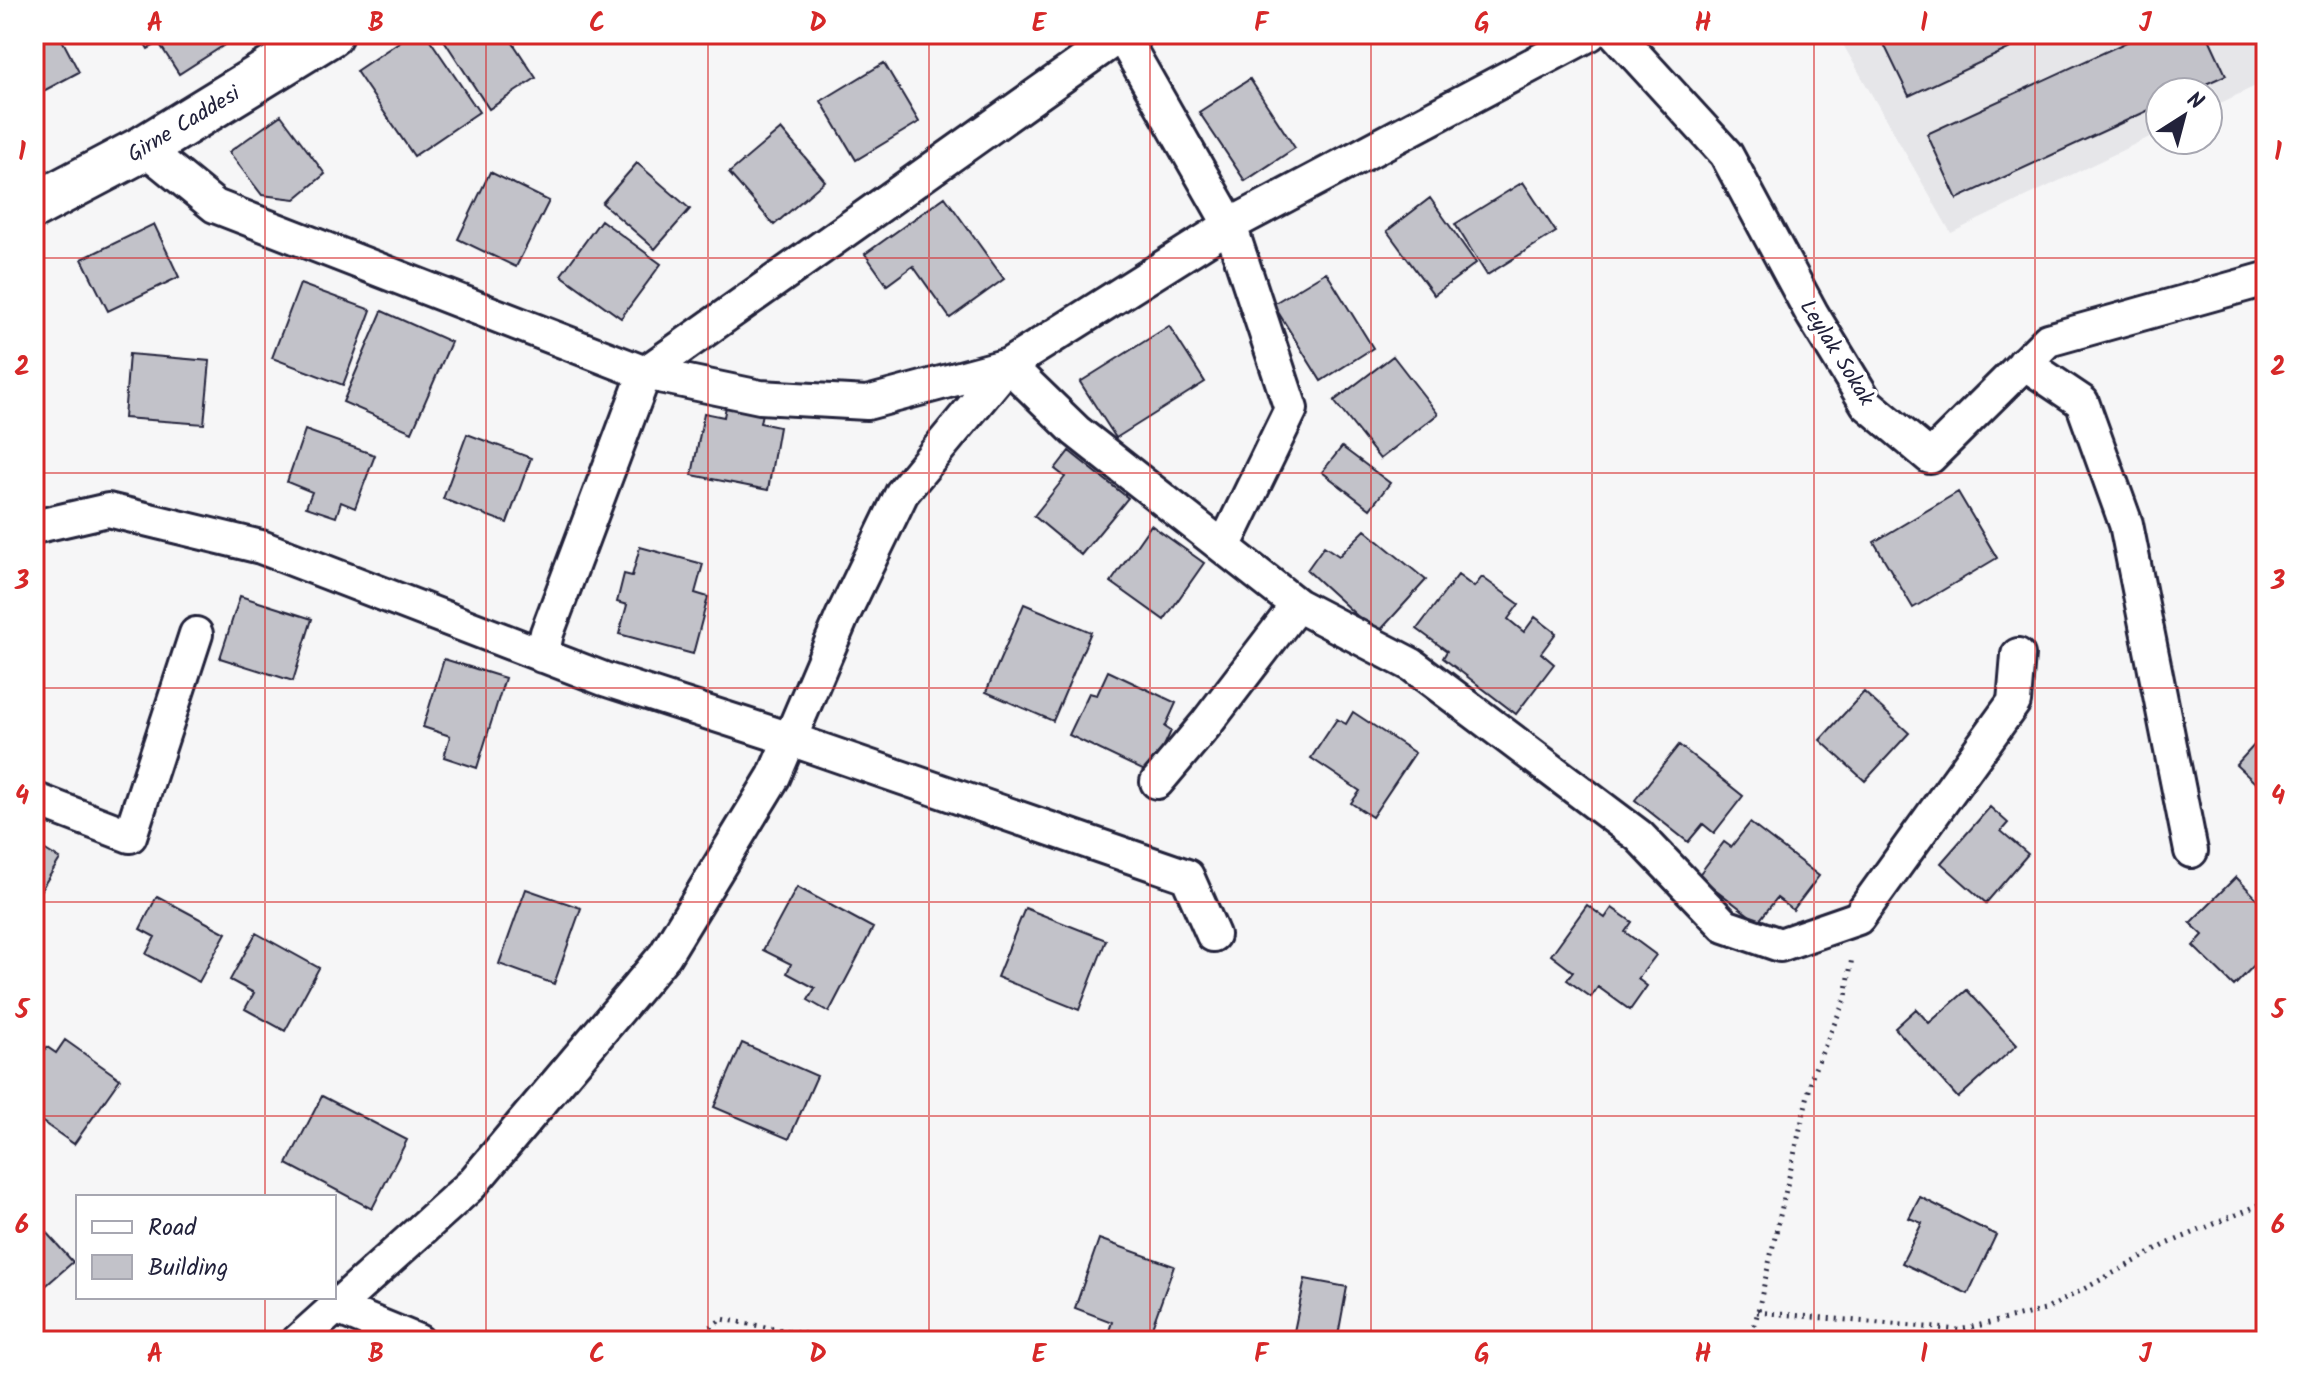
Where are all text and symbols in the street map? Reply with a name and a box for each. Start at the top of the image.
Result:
text: A [147,3,163,45]
text: B [368,3,384,45]
text: C [589,3,605,45]
text: D [809,3,827,45]
text: E [1032,3,1048,45]
text: F [1254,3,1270,45]
text: G [1474,3,1490,45]
text: H [1695,3,1712,45]
text: I [1920,3,1928,45]
text: J [2139,3,2153,45]
north arrow [2144,76,2224,156]
street label: Girne Caddesi [121,77,248,173]
text: N [2178,84,2210,120]
text: 1 [18,132,26,174]
text: 1 [2274,132,2282,174]
street label: Leylak Sokak [1789,293,1883,414]
text: 2 [14,347,30,389]
text: 2 [2270,347,2286,389]
text: 3 [14,561,29,603]
text: 3 [2270,561,2285,603]
text: 4 [15,776,29,818]
text: 4 [2271,776,2285,818]
text: 5 [14,990,30,1032]
text: 5 [2270,990,2286,1032]
legend [76,1195,336,1299]
text: 6 [15,1205,29,1247]
text: 6 [2271,1205,2285,1247]
text: Road [148,1209,197,1248]
text: Building [148,1249,228,1288]
text: A [147,1334,163,1375]
text: B [368,1334,384,1375]
text: C [589,1334,605,1375]
text: D [809,1334,827,1375]
text: E [1032,1334,1048,1375]
text: F [1254,1334,1270,1375]
text: G [1474,1334,1490,1375]
text: H [1695,1334,1712,1375]
text: I [1920,1334,1928,1375]
text: J [2139,1334,2153,1375]

